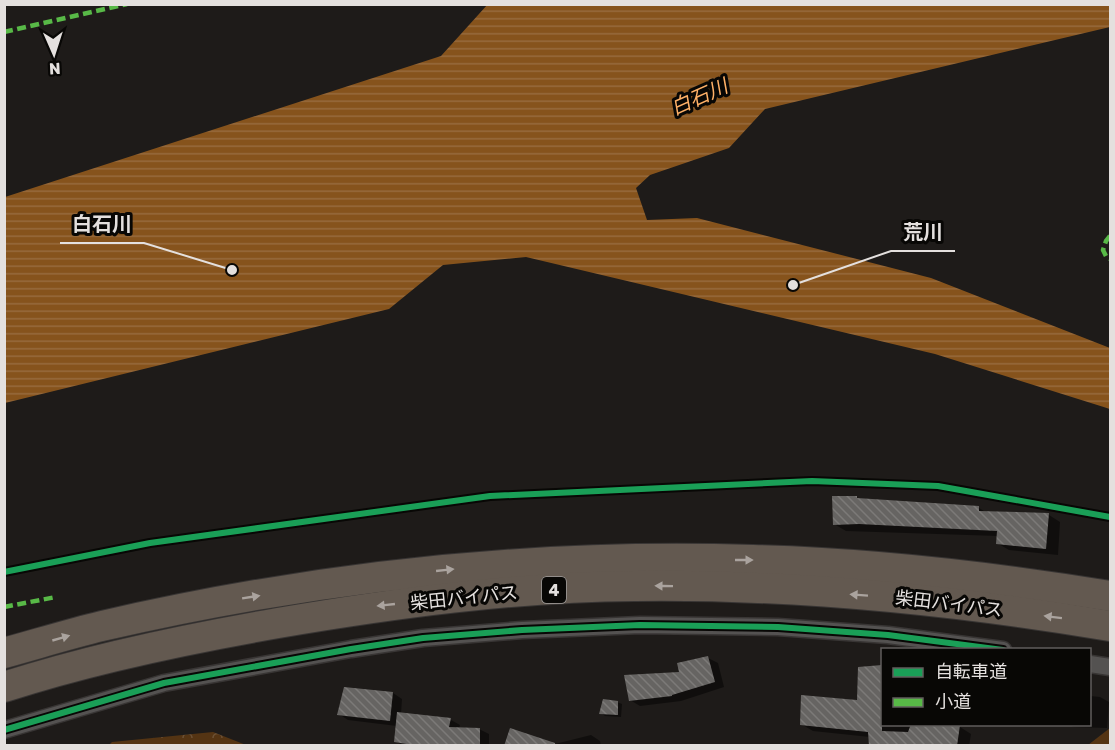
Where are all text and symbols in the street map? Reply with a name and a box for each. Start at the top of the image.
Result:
north arrow [24,24,84,84]
text: N [49,59,61,78]
water label: 白石川 [667,73,733,120]
callout: 白石川 [60,205,144,243]
text: 白石川 [72,212,132,236]
callout: 荒川 [891,213,955,251]
text: 荒川 [903,220,943,244]
one-way arrow [735,555,754,565]
one-way arrow [435,565,454,575]
road number: 4 [542,577,566,603]
street label: 柴田バイパス [409,581,519,615]
one-way arrow [655,581,674,591]
street label: 柴田バイパス [894,587,1004,621]
one-way arrow [849,590,868,600]
one-way arrow [242,593,261,602]
one-way arrow [377,601,396,610]
one-way arrow [1043,612,1062,622]
one-way arrow [52,632,70,642]
legend [881,648,1091,726]
text: 自転車道 [935,661,1007,683]
text: 小道 [935,691,971,713]

